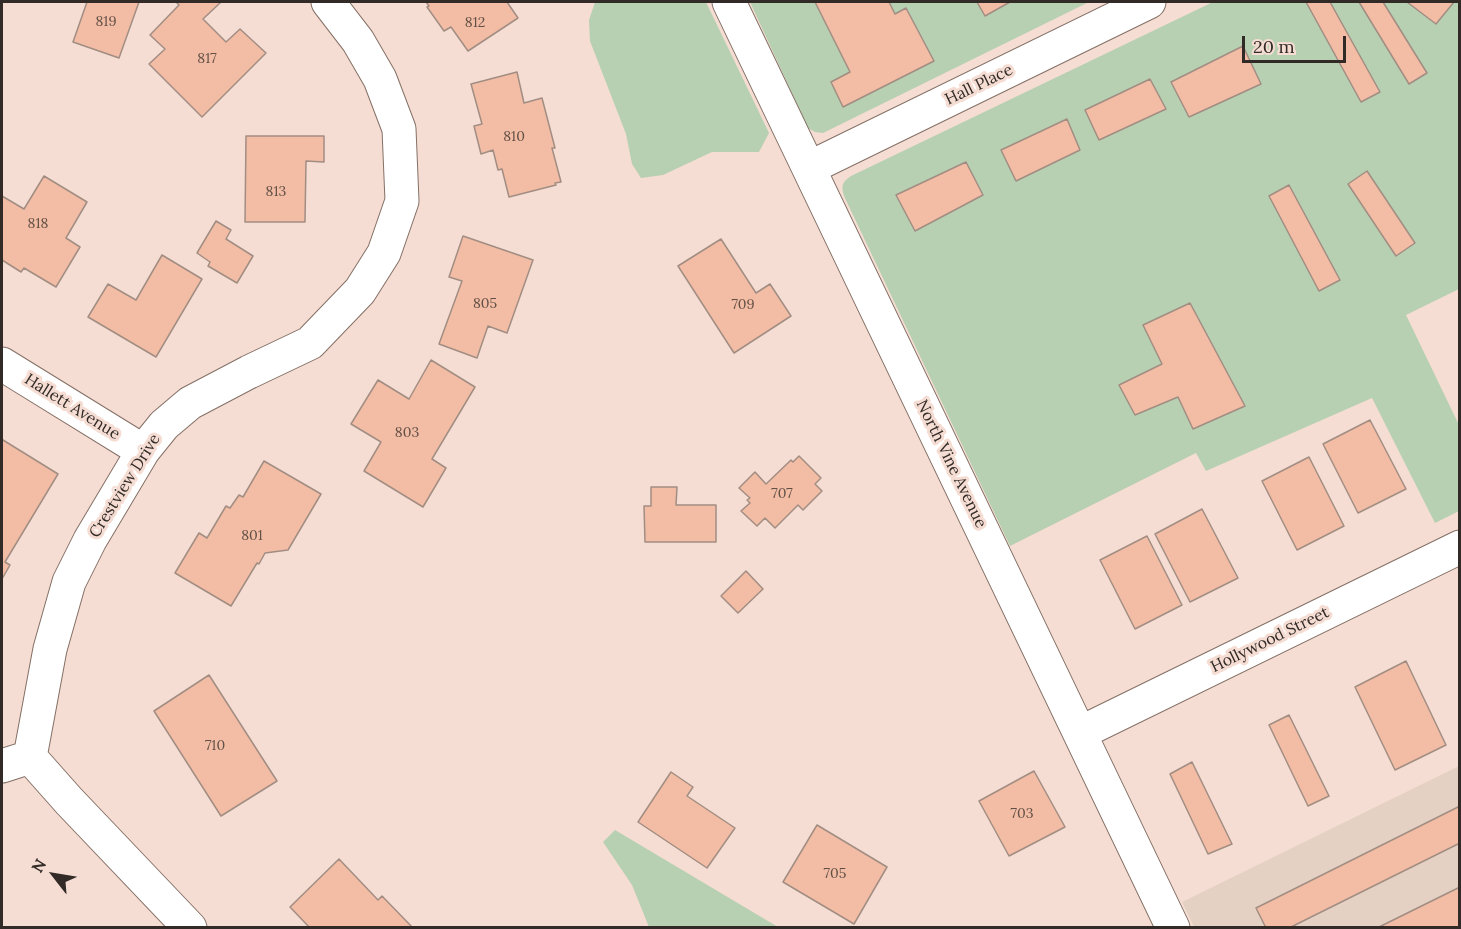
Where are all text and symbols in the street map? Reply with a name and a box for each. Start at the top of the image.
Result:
house number: 819 [95,14,117,30]
house number: 812 [465,15,485,31]
scale bar [1245,24,1348,62]
text: 20 m [1253,35,1295,58]
house number: 817 [197,51,217,67]
street label: Hall Place [942,60,1016,110]
house number: 810 [503,129,525,145]
house number: 813 [266,184,286,200]
house number: 818 [28,216,48,232]
house number: 805 [473,296,497,312]
house number: 709 [731,297,755,313]
street label: Hallett Avenue [21,370,123,444]
street label: North Vine Avenue [912,397,990,531]
house number: 803 [395,425,419,441]
street label: Crestview Drive [85,431,165,541]
house number: 707 [771,486,793,502]
house number: 801 [241,528,263,544]
street label: Hollywood Street [1208,603,1332,677]
house number: 710 [205,738,225,754]
house number: 703 [1011,806,1033,822]
north arrow [24,845,84,905]
text: N [27,855,50,876]
house number: 705 [824,866,846,882]

